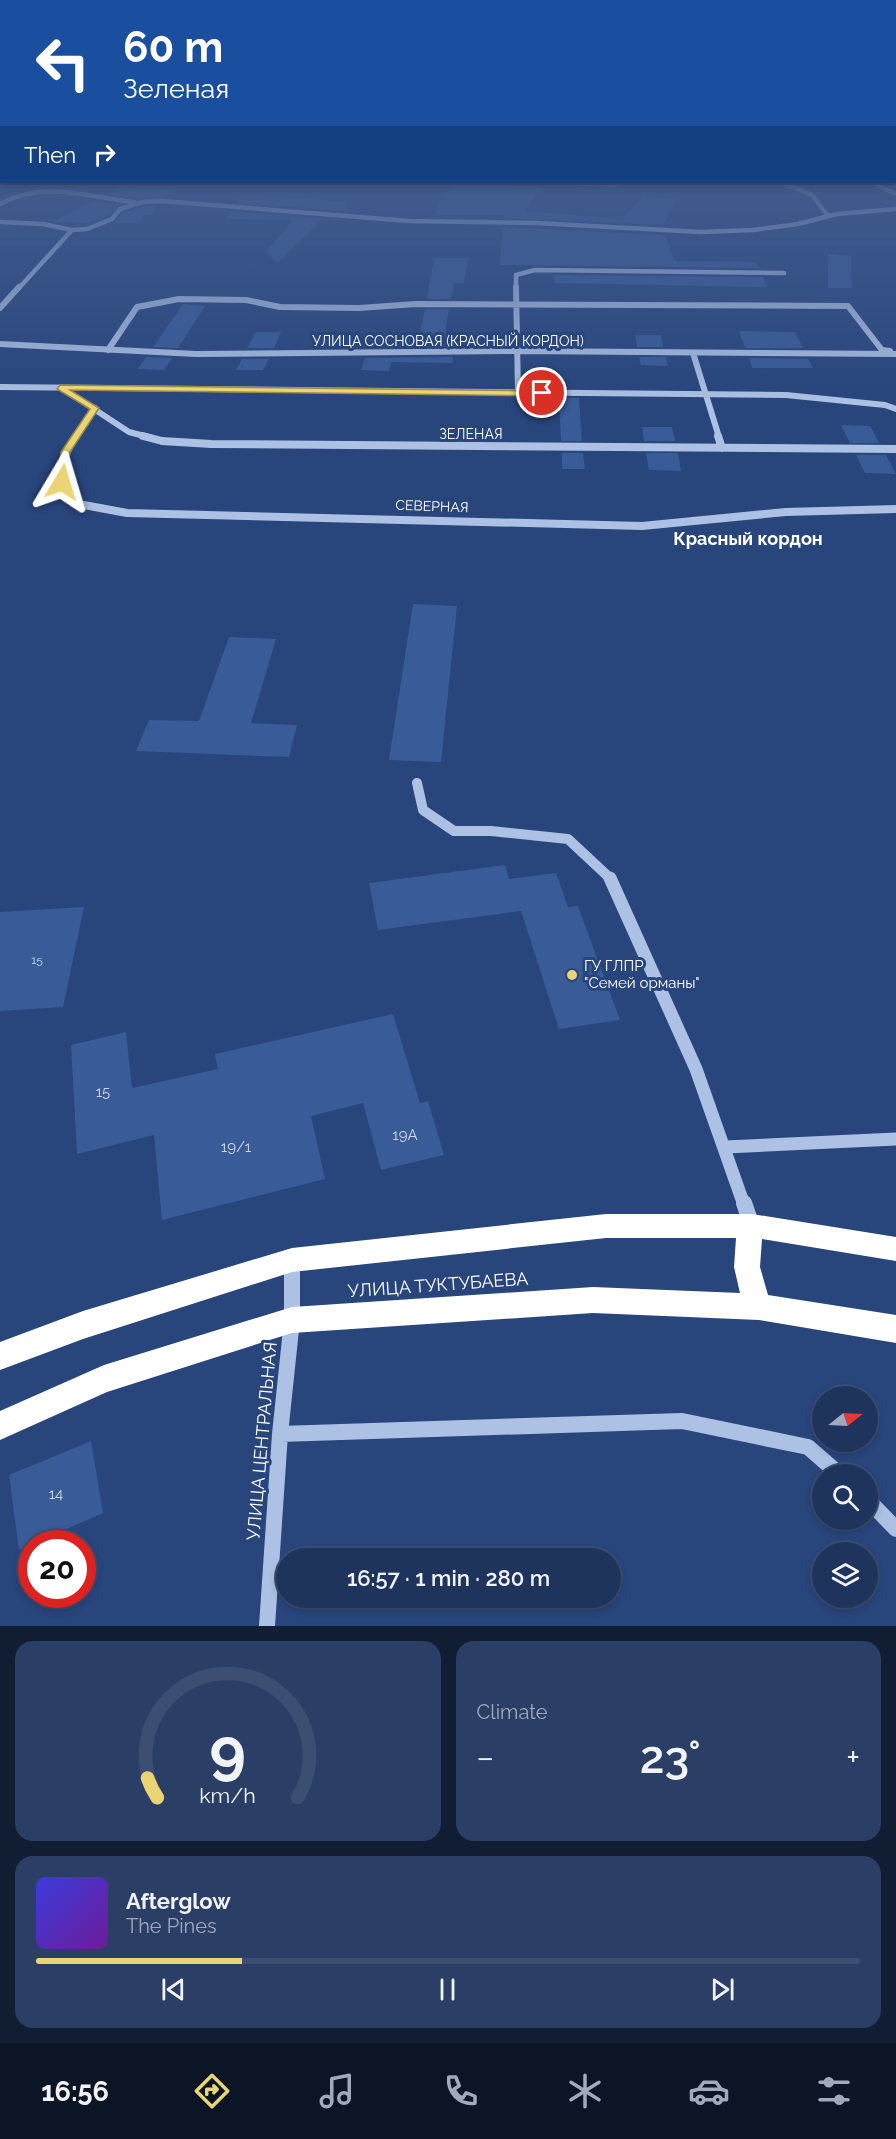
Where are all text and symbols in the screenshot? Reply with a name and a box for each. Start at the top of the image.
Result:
text: 60 m [123,23,223,72]
icon: left [24,24,102,102]
text: Зеленая [123,73,229,104]
icon: right [88,138,121,171]
text: Then [24,142,76,168]
street label: УЛИЦА СОСНОВАЯ (КРАСНЫЙ КОРДОН) [312,332,584,349]
pin [516,367,567,418]
icon: arrive [525,376,558,409]
street label: ЗЕЛЕНАЯ [439,426,503,442]
position arrow [30,450,94,514]
street label: СЕВЕРНАЯ [395,497,469,515]
district label: Красный кордон [673,528,823,549]
house number: 15 [31,953,43,967]
place label: ГУ ГЛПР "Семей орманы" [584,957,700,992]
marker: ГУ ГЛПР "Семей орманы" [565,968,579,982]
house number: 15 [96,1083,110,1101]
house number: 19А [392,1126,418,1144]
house number: 19/1 [221,1138,252,1156]
street label: УЛИЦА ТУКТУБАЕВА [347,1268,529,1301]
street label: УЛИЦА ЦЕНТРАЛЬНАЯ [242,1341,281,1541]
north arrow [812,1386,878,1452]
map controls [812,1386,878,1608]
button: search [812,1464,878,1530]
house number: 14 [49,1485,63,1503]
speed limit sign: 20 [18,1530,96,1608]
button: layers [812,1542,878,1608]
text: 16:57 · 1 min · 280 m [347,1565,550,1591]
text: Climate [477,1700,548,1724]
text: 9 [209,1713,246,1787]
text: 23° [640,1731,701,1784]
text: − [477,1738,494,1777]
text: + [846,1738,860,1777]
text: km/h [199,1783,256,1808]
text: Afterglow [126,1888,231,1914]
text: The Pines [126,1914,217,1938]
icon: previous [157,1973,190,2006]
icon: pause [431,1973,464,2006]
icon: next [706,1973,739,2006]
icon: directions [191,2070,233,2112]
icon: music [316,2070,358,2112]
icon: phone [440,2070,482,2112]
icon: climate [564,2070,606,2112]
icon: car [688,2070,730,2112]
icon: filters [813,2070,855,2112]
text: 16:56 [41,2076,109,2107]

